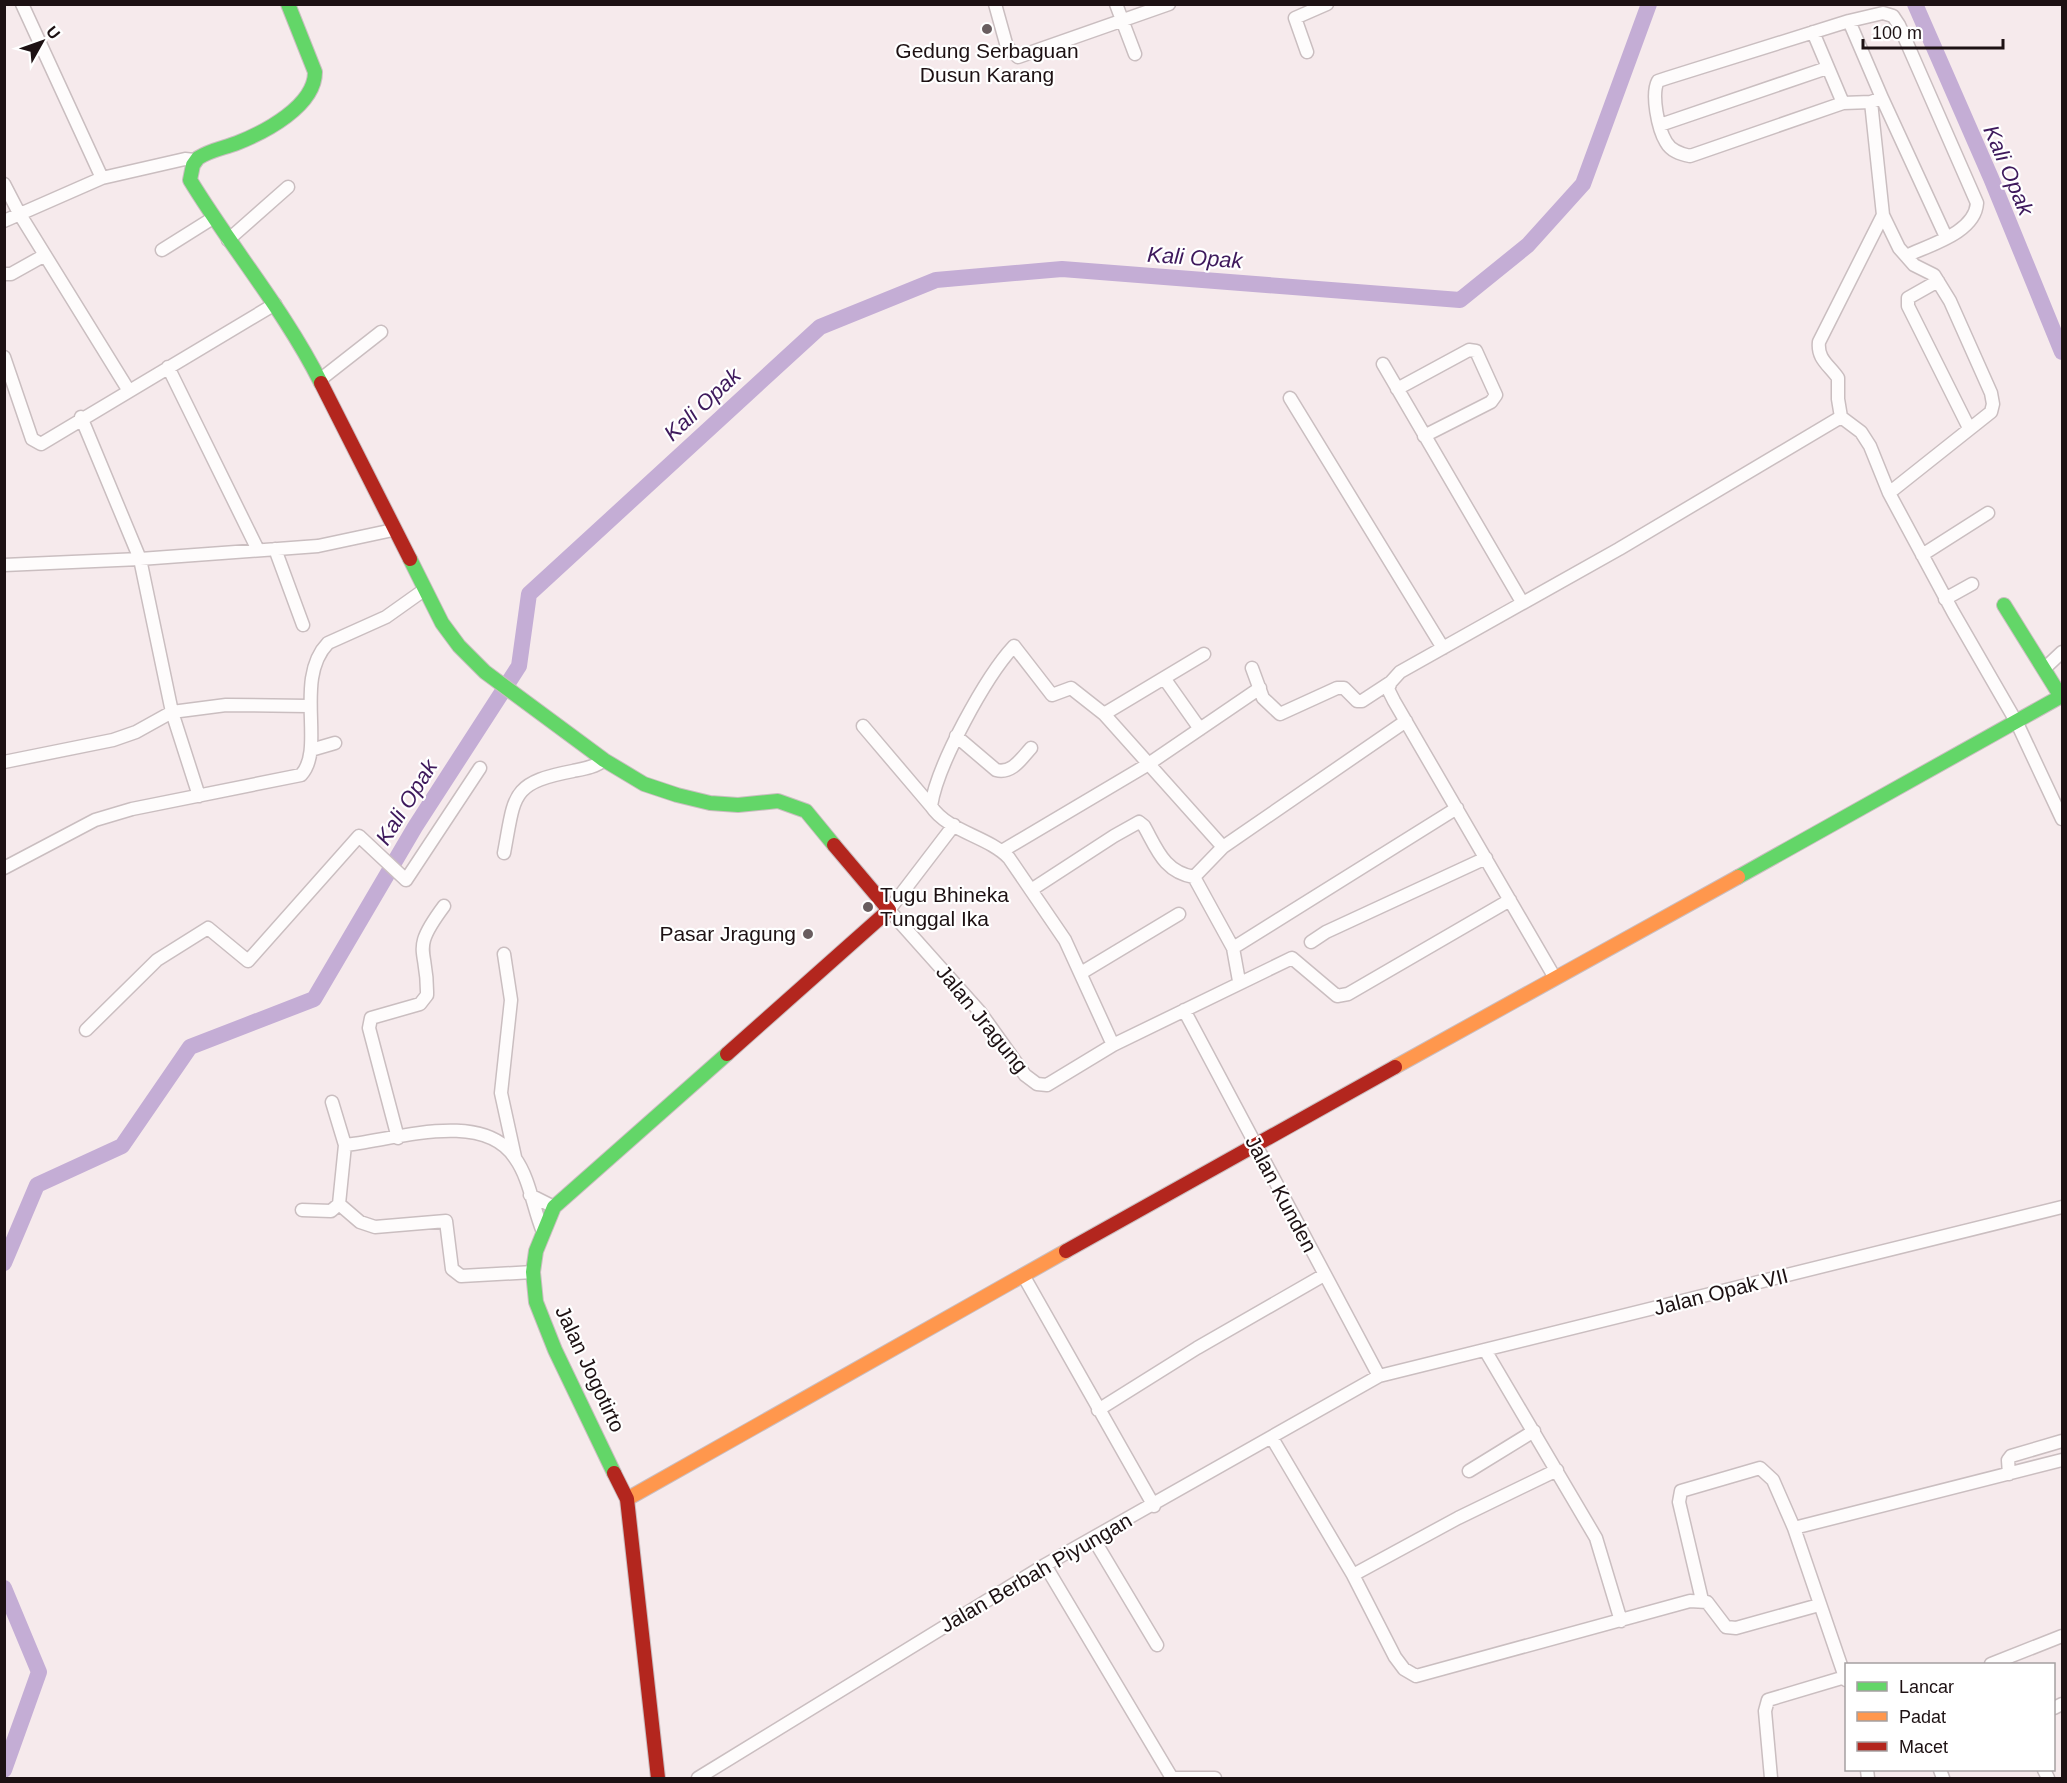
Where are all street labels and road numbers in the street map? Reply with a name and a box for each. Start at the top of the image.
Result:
street label: Jalan Jragung [932,960,1033,1077]
street label: Jalan Kunden [1241,1132,1322,1256]
street label: Jalan Opak VII [1651,1264,1790,1319]
street label: Jalan Jogotirto [551,1302,630,1436]
street label: Jalan Berbah Piyungan [936,1508,1136,1637]

